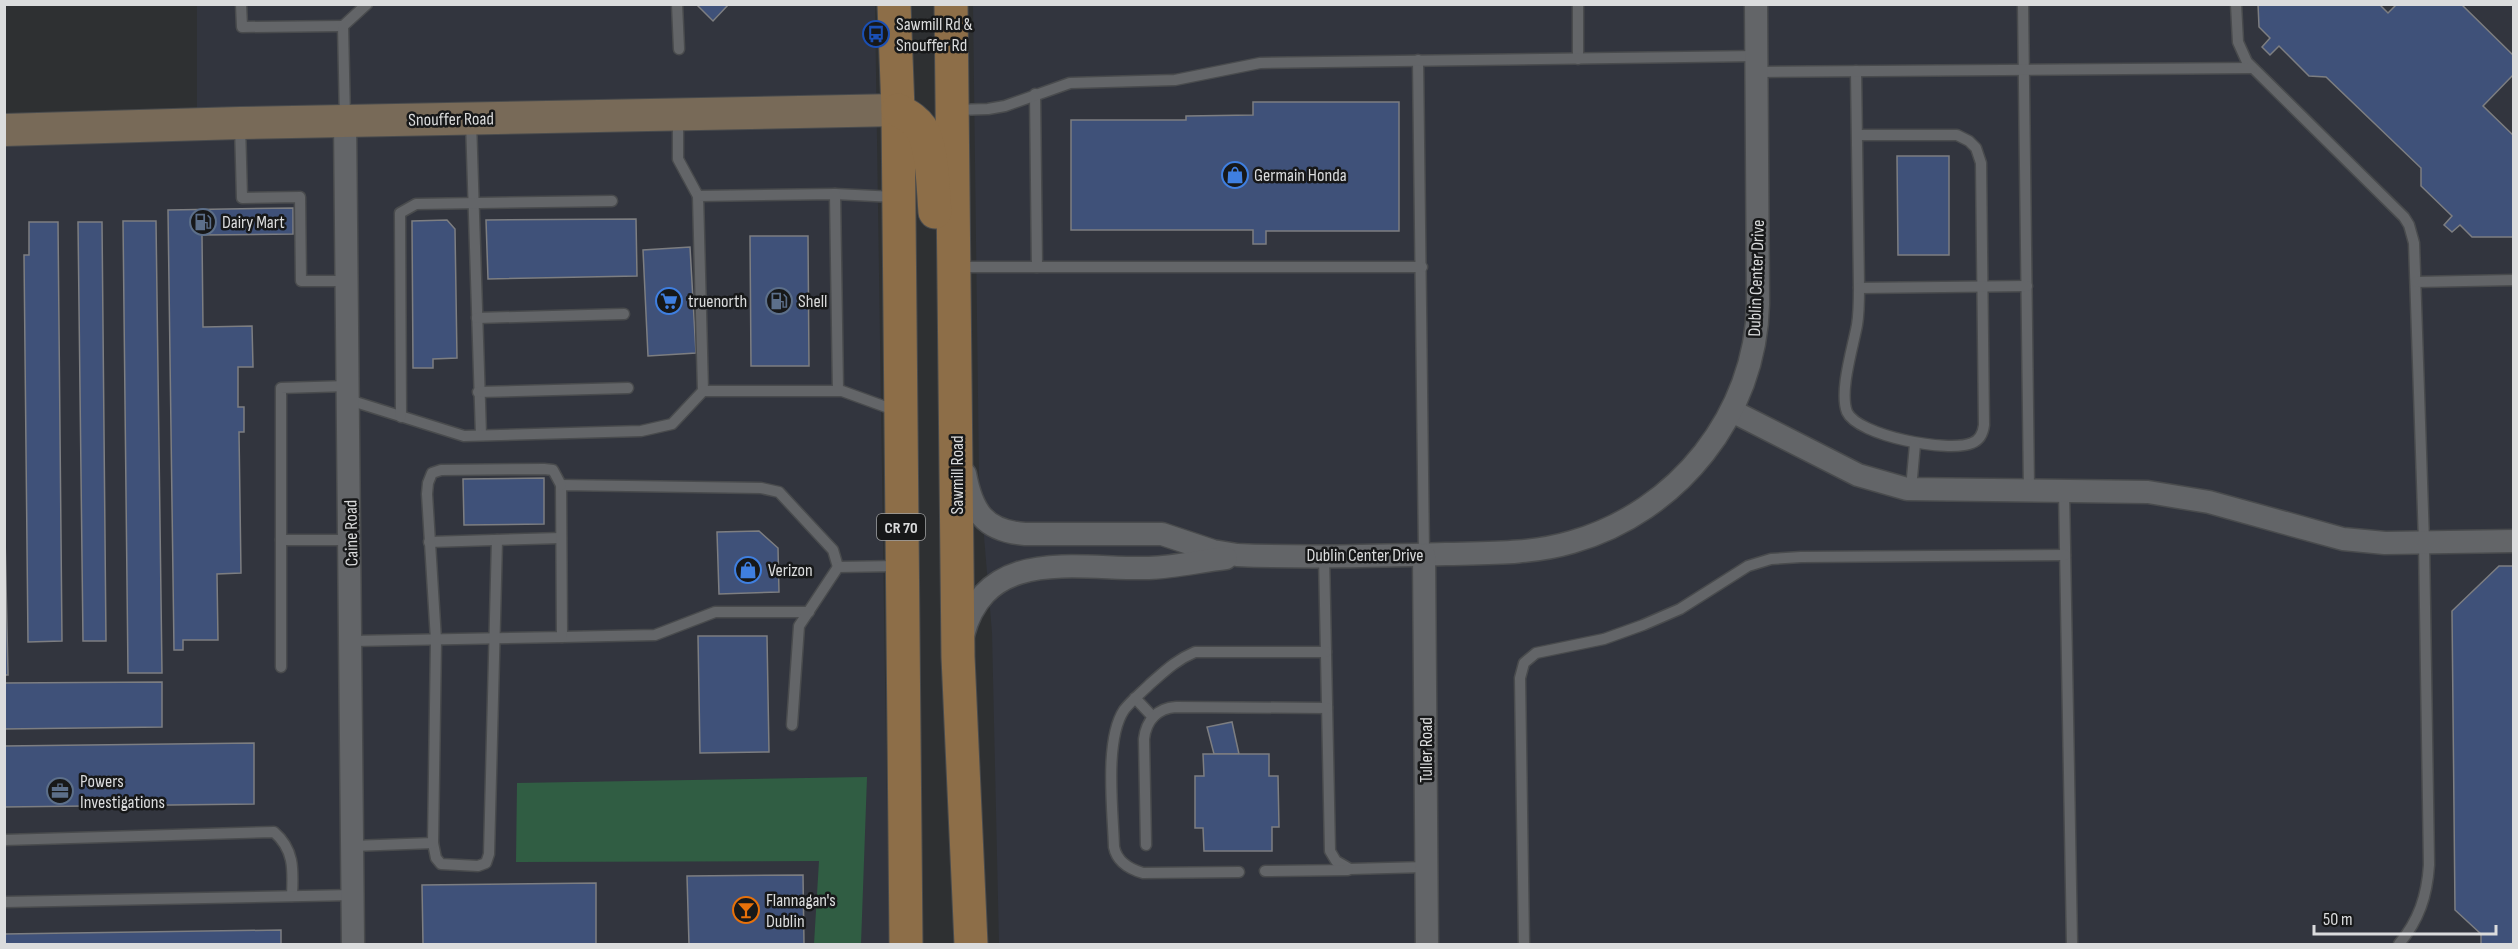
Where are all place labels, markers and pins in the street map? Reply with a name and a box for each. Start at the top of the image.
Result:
place label: Sawmill Rd & Snouffer Rd [896,14,973,56]
bus stop icon: Sawmill Rd & Snouffer Rd [861,19,891,49]
shop icon: Germain Honda [1220,160,1250,190]
place label: Germain Honda [1254,165,1347,186]
fuel station icon: Dairy Mart [188,207,218,237]
place label: Dairy Mart [222,212,285,233]
supermarket icon: truenorth [654,286,684,316]
fuel station icon: Shell [764,286,794,316]
place label: truenorth [688,291,747,312]
place label: Shell [798,291,827,312]
shop icon: Verizon [733,555,763,585]
place label: Verizon [768,560,813,581]
place label: Powers Investigations [80,771,165,813]
office icon: Powers Investigations [45,776,75,806]
place label: Flannagan's Dublin [766,890,836,932]
bar icon: Flannagan's Dublin [731,895,761,925]

